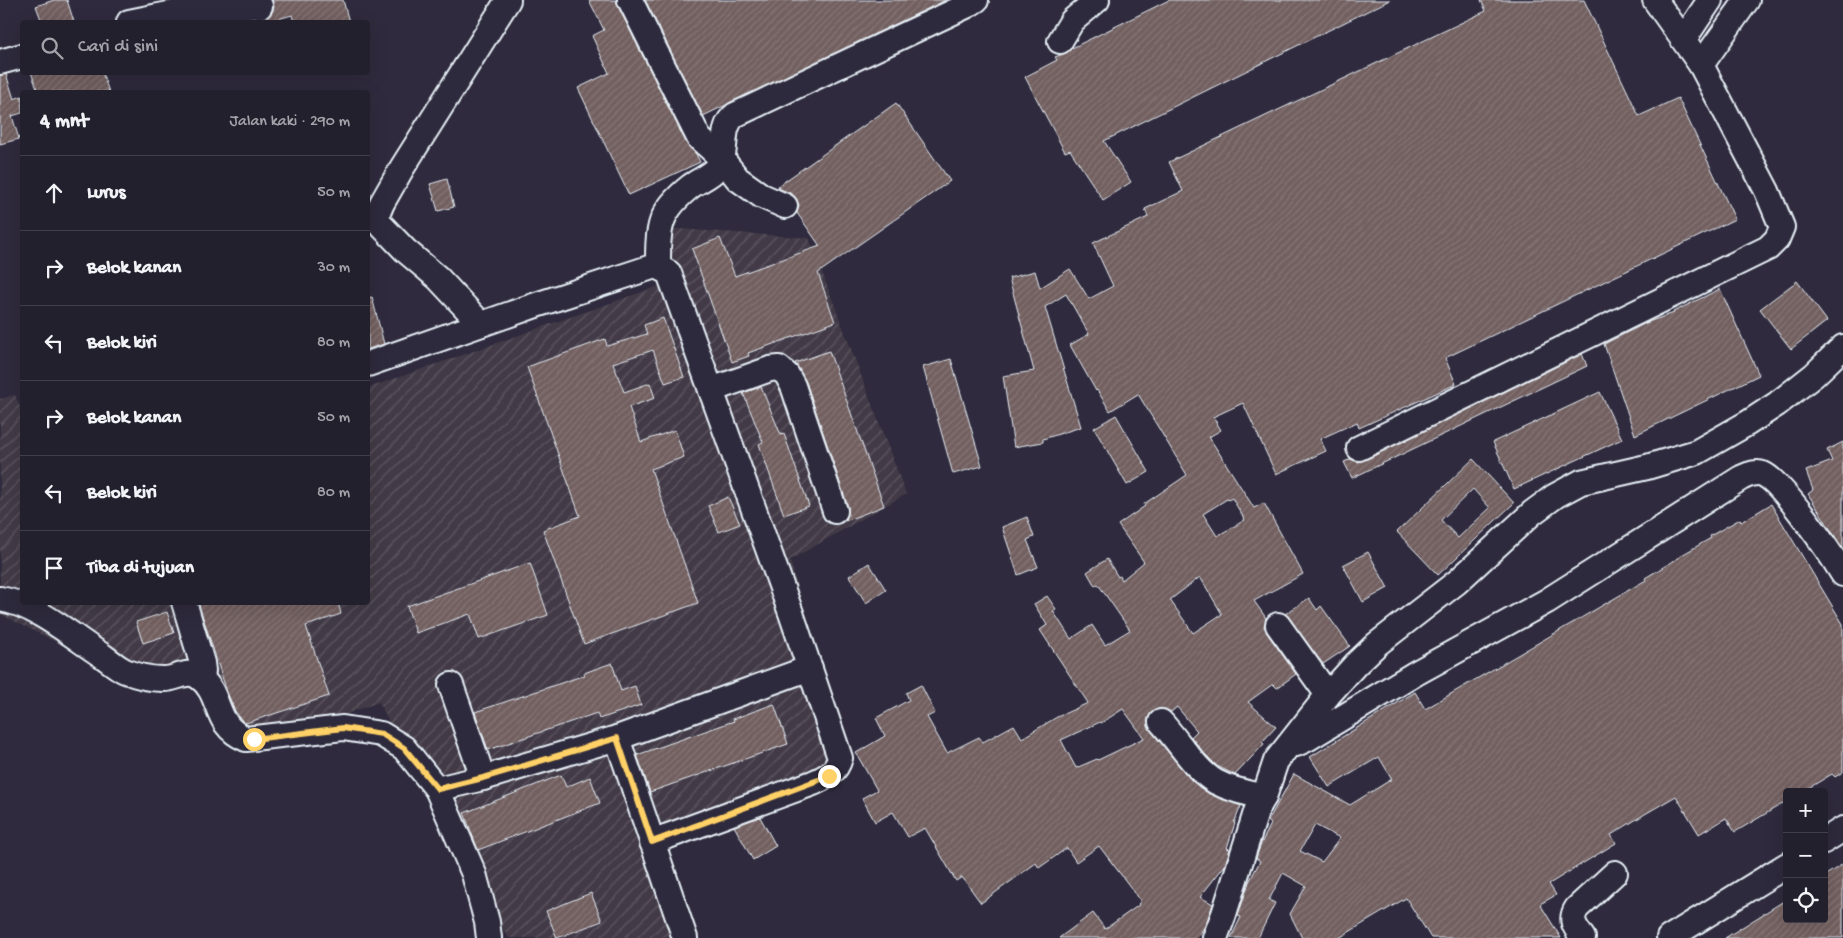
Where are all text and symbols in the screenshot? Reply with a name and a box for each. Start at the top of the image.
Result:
search box [20,20,370,75]
icon: search [38,34,66,62]
text: Cari di sini [78,36,158,59]
text: 4 mnt [40,110,88,135]
text: Jalan kaki · 290 m [230,113,350,132]
icon: ahead [40,179,68,207]
text: Lurus [87,182,126,205]
text: 50 m [317,184,350,203]
icon: right [40,254,68,282]
text: Belok kanan [87,257,181,280]
text: 30 m [317,259,350,278]
icon: left [40,329,68,357]
text: Belok kiri [87,332,157,355]
text: 80 m [317,334,350,353]
icon: right [40,404,68,432]
text: Belok kanan [87,407,181,430]
text: 50 m [317,409,350,428]
icon: left [40,479,68,507]
text: Belok kiri [87,482,157,505]
text: 80 m [317,484,350,503]
icon: arrive [40,554,68,582]
text: Tiba di tujuan [87,557,194,580]
route start [243,728,266,751]
route end [818,765,841,788]
map controls [1783,788,1828,923]
button: + [1783,788,1828,833]
button: − [1783,833,1828,878]
button: locate [1783,878,1828,923]

